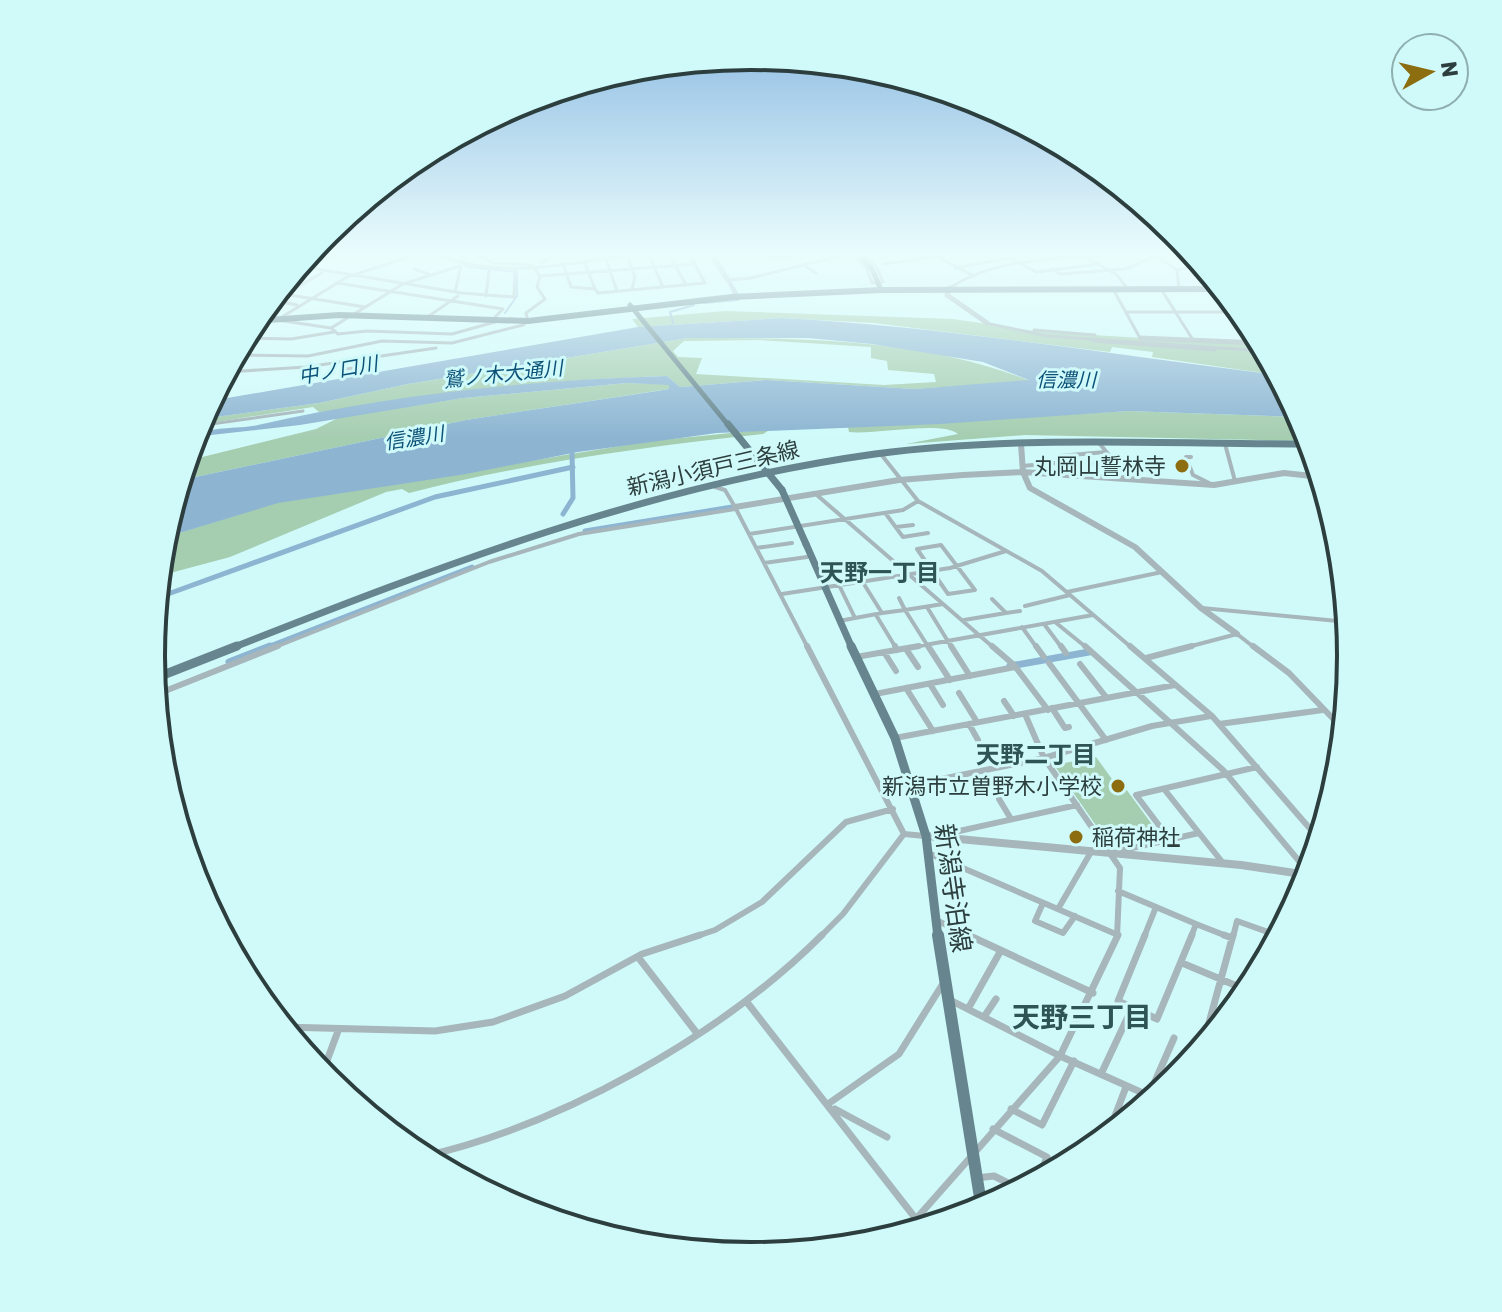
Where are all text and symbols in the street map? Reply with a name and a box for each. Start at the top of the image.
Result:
north arrow [1390,32,1470,112]
text: N [1435,60,1464,79]
water label: 中ノ口川 [297,351,381,389]
water label: 鷲ノ木大通川 [442,356,566,392]
water label: 信濃川 [1036,368,1098,392]
water label: 信濃川 [382,421,447,455]
street label: 新潟小須戸三条線 [624,436,802,501]
place label: 丸岡山誓林寺 [1034,453,1166,480]
marker: 丸岡山誓林寺 [1173,457,1191,475]
district label: 天野一丁目 [820,559,940,587]
district label: 天野二丁目 [976,741,1096,769]
place label: 新潟市立曽野木小学校 [882,773,1102,800]
marker: 新潟市立曽野木小学校 [1109,777,1127,795]
street label: 新潟寺泊線 [928,822,977,955]
place label: 稲荷神社 [1092,824,1180,851]
marker: 稲荷神社 [1067,828,1085,846]
district label: 天野三丁目 [1012,1001,1152,1034]

